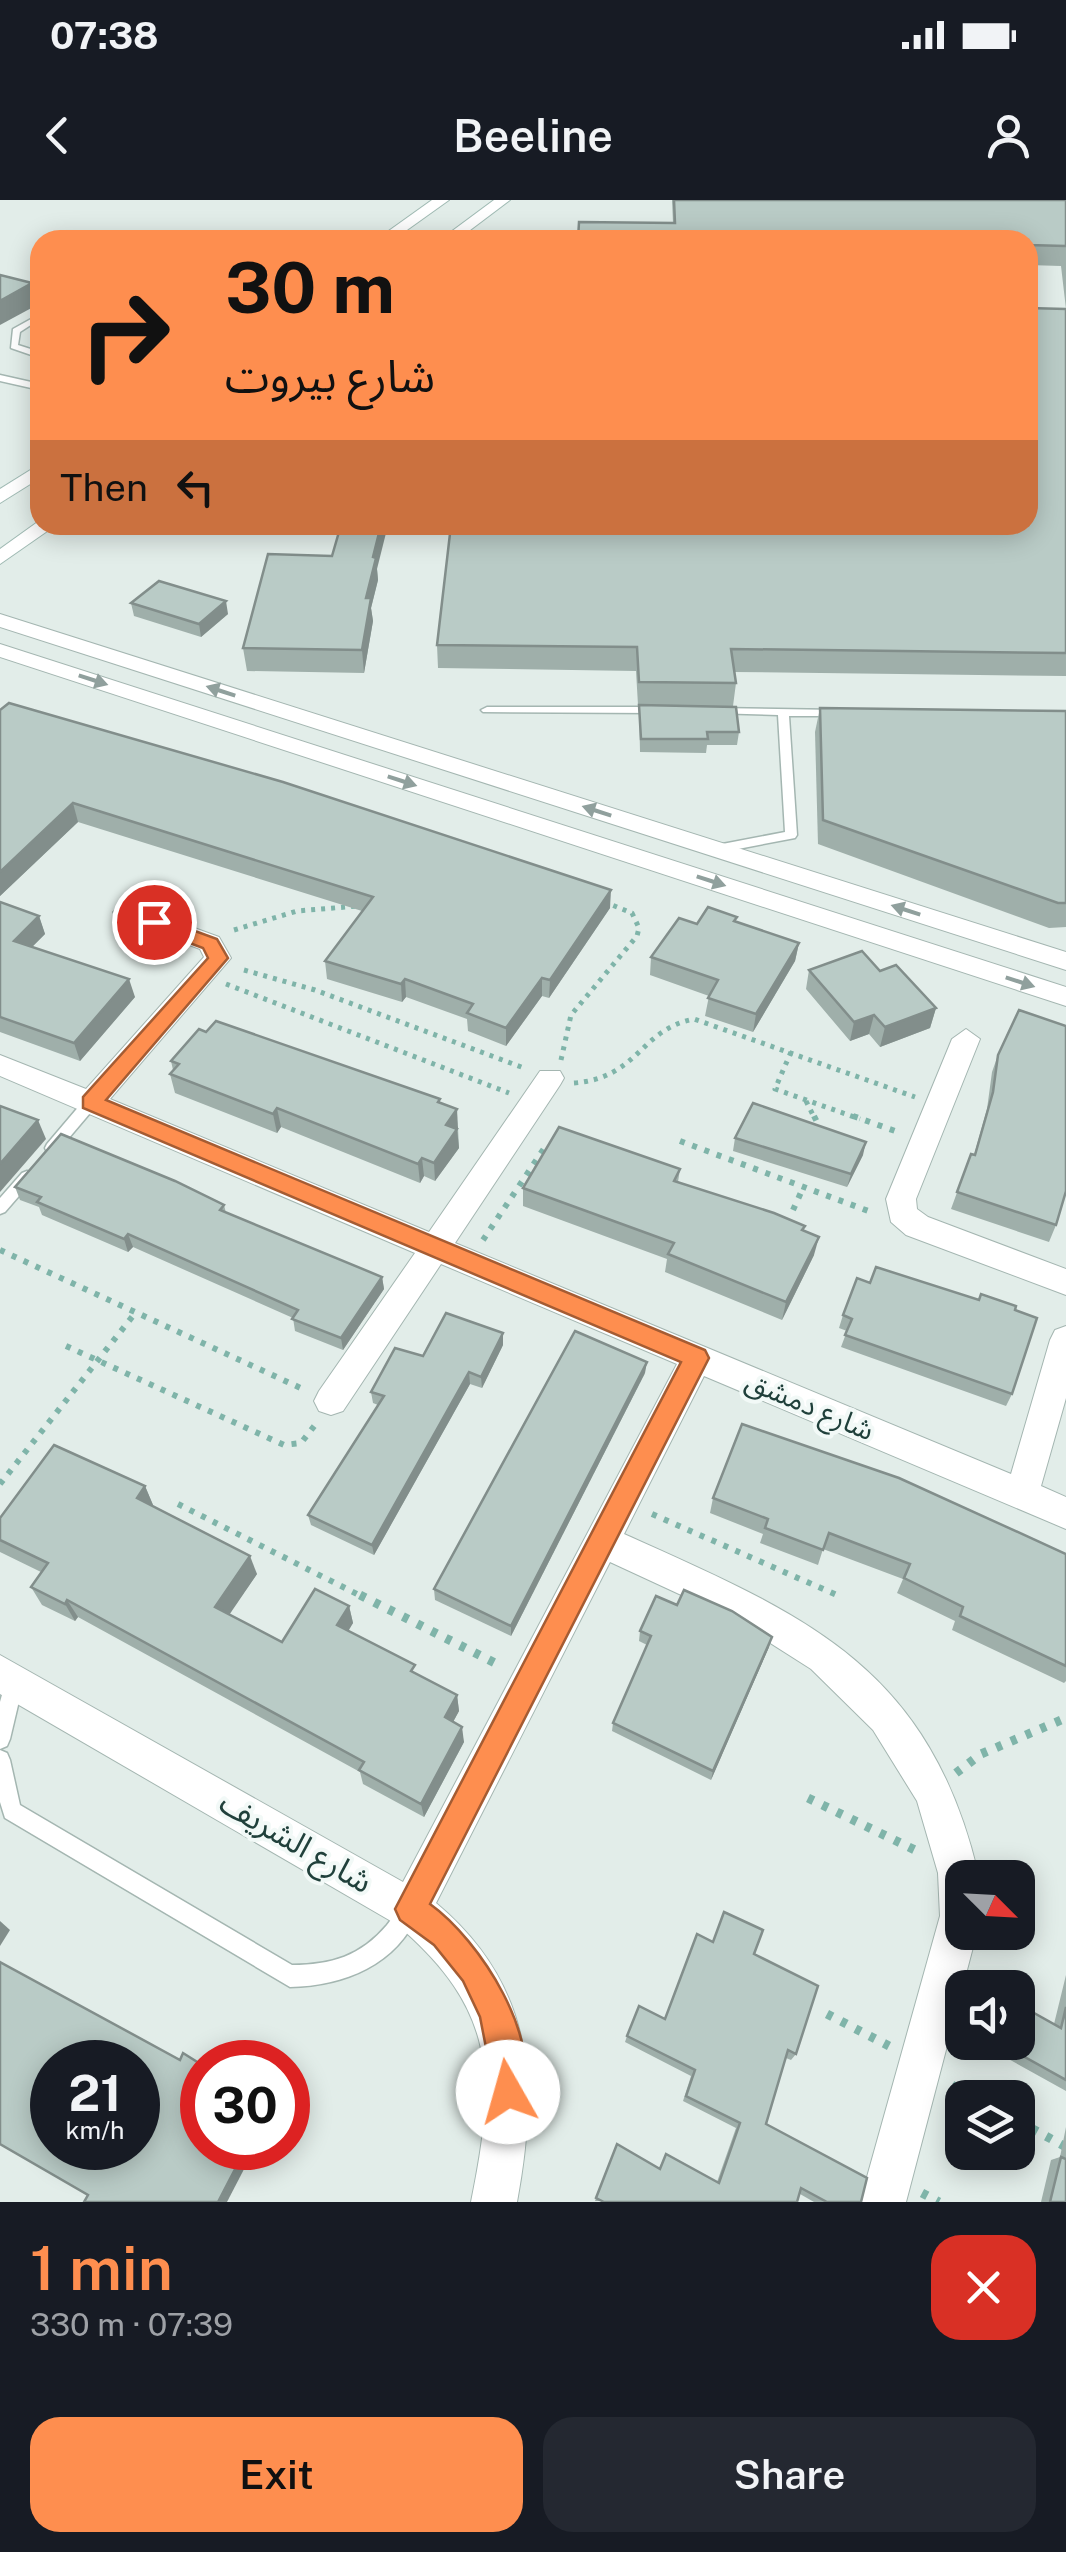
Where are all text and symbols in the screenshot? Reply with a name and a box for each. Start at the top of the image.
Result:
text: 07:38 [50,13,159,58]
icon: back [30,108,85,163]
icon: person [981,108,1036,163]
text: Beeline [453,109,613,162]
text: 30 m [225,246,395,329]
icon: right [60,270,190,400]
text: شارع بيروت [225,349,435,402]
icon: left [168,460,223,515]
text: Then [60,465,148,510]
one-way arrow [78,674,108,689]
one-way arrow [205,682,235,697]
one-way arrow [387,774,417,789]
one-way arrow [581,803,612,818]
one-way arrow [696,875,726,890]
pin [112,880,197,965]
icon: arrive [127,895,182,950]
one-way arrow [891,902,921,917]
one-way arrow [1005,975,1035,990]
street label: شارع دمشق [739,1363,879,1451]
street label: شارع الشريف [211,1783,379,1905]
north arrow [945,1860,1035,1950]
map controls [945,1860,1035,2170]
button: sound [945,1970,1035,2060]
speed limit sign: 30 [180,2040,310,2170]
position arrow [456,2040,560,2144]
text: 21 [68,2063,122,2122]
button: layers [945,2080,1035,2170]
text: km/h [66,2115,124,2145]
text: 1 min [30,2233,173,2304]
button: close [931,2235,1036,2340]
text: 330 m · 07:39 [30,2306,233,2343]
button: Exit [30,2417,523,2532]
button: Share [543,2417,1036,2532]

